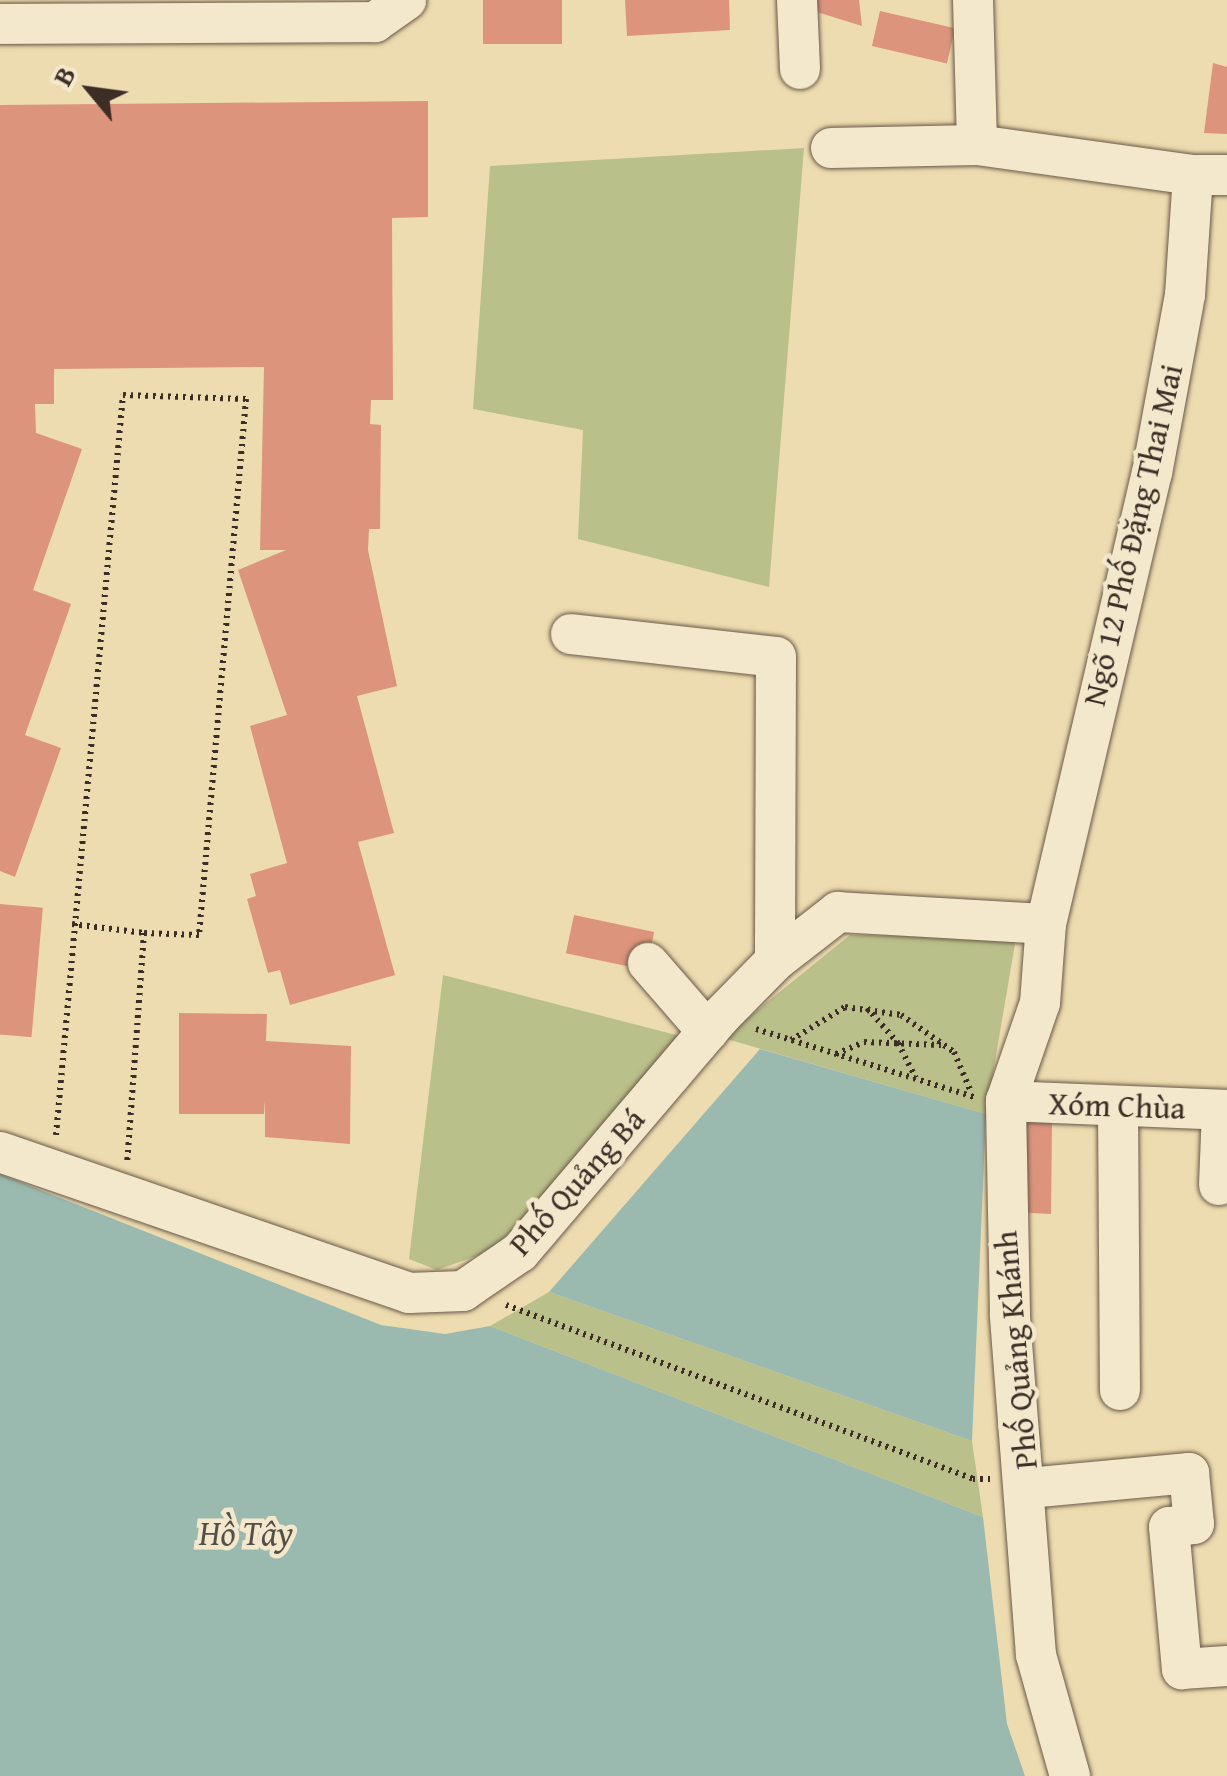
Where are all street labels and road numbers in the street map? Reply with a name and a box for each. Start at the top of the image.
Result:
street label: Ngõ 12 Phố Đặng Thai Mai [1075,360,1191,710]
street label: Xóm Chùa [1048,1084,1186,1128]
street label: Phố Quảng Bá [501,1101,653,1263]
street label: Phố Quảng Khánh [986,1229,1046,1471]

